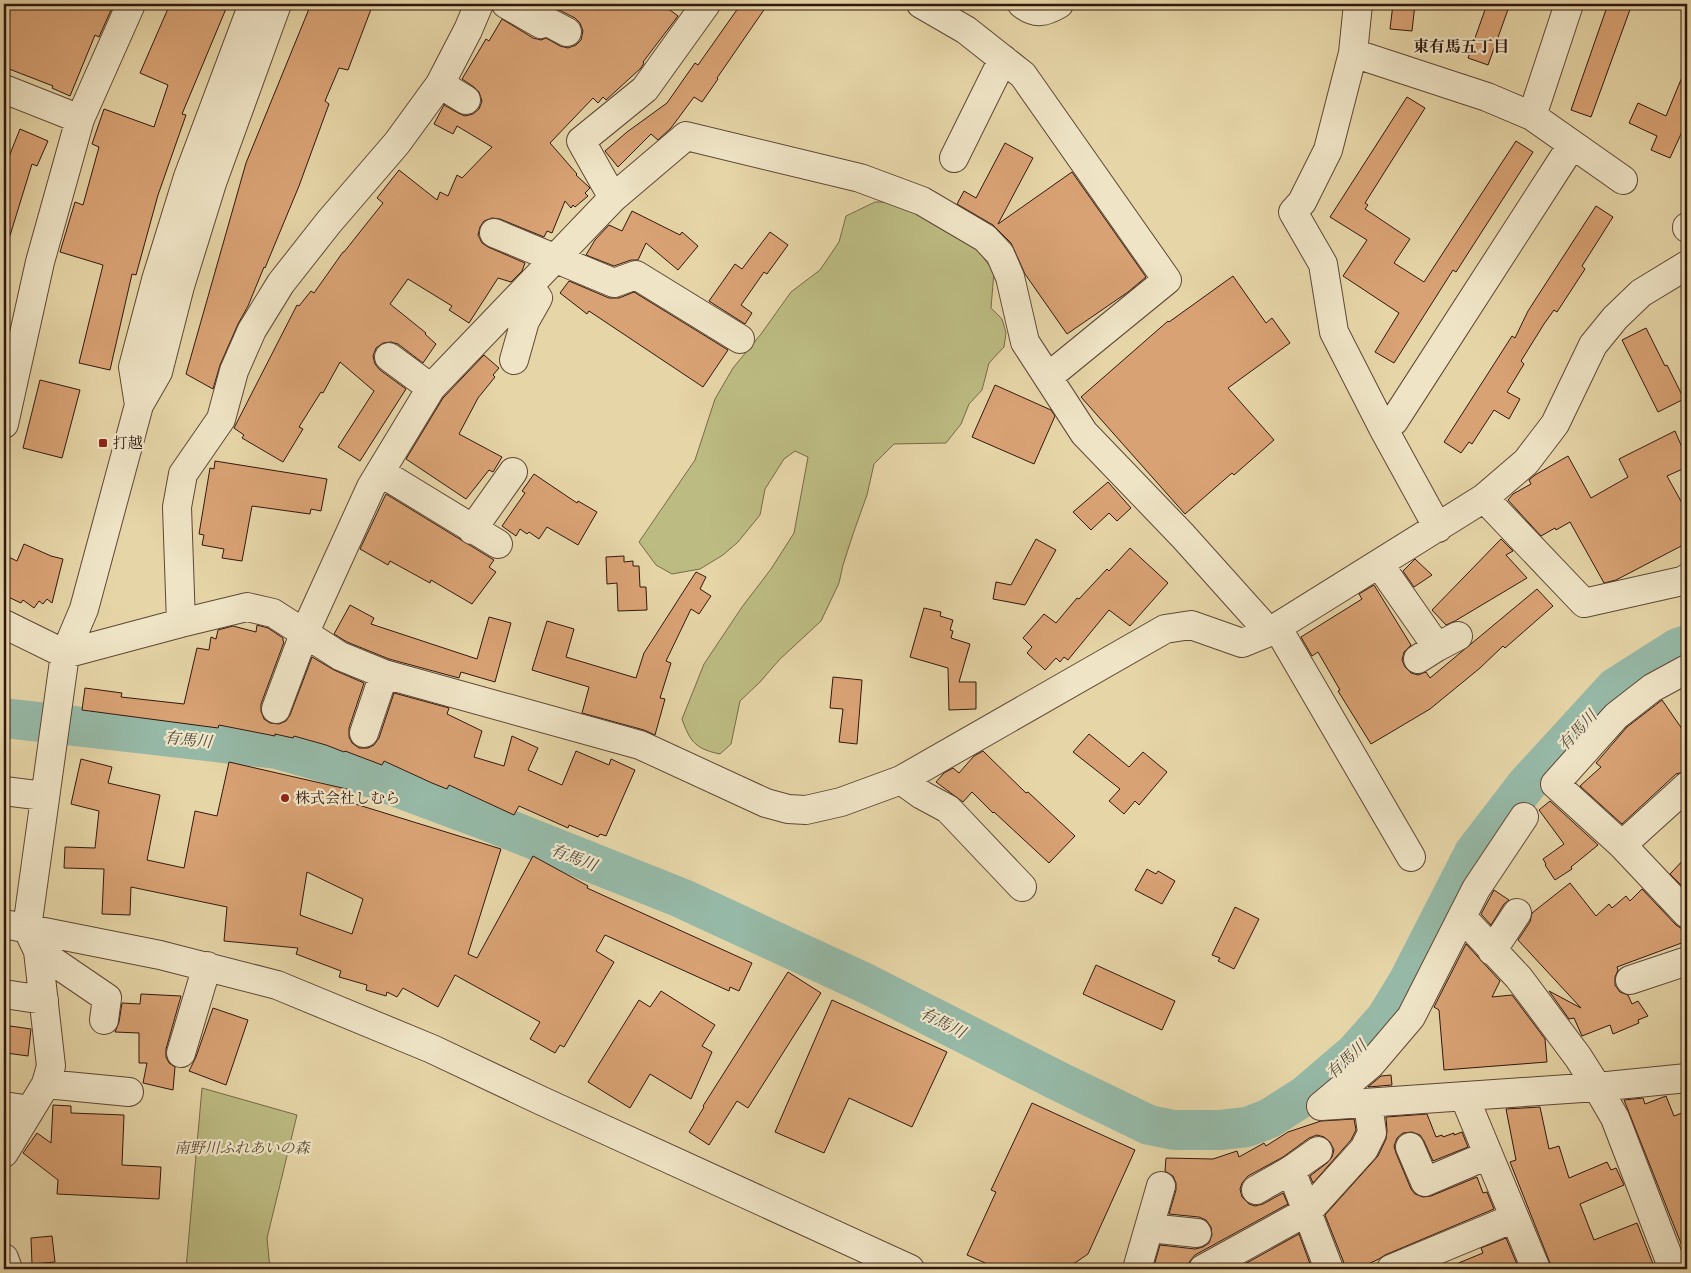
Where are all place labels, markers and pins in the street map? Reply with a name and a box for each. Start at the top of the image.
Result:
place label: 打越 [113,434,143,452]
marker: 打越 [97,437,109,449]
place label: 株式会社しむら [295,789,400,807]
marker: 株式会社しむら [279,792,291,804]

